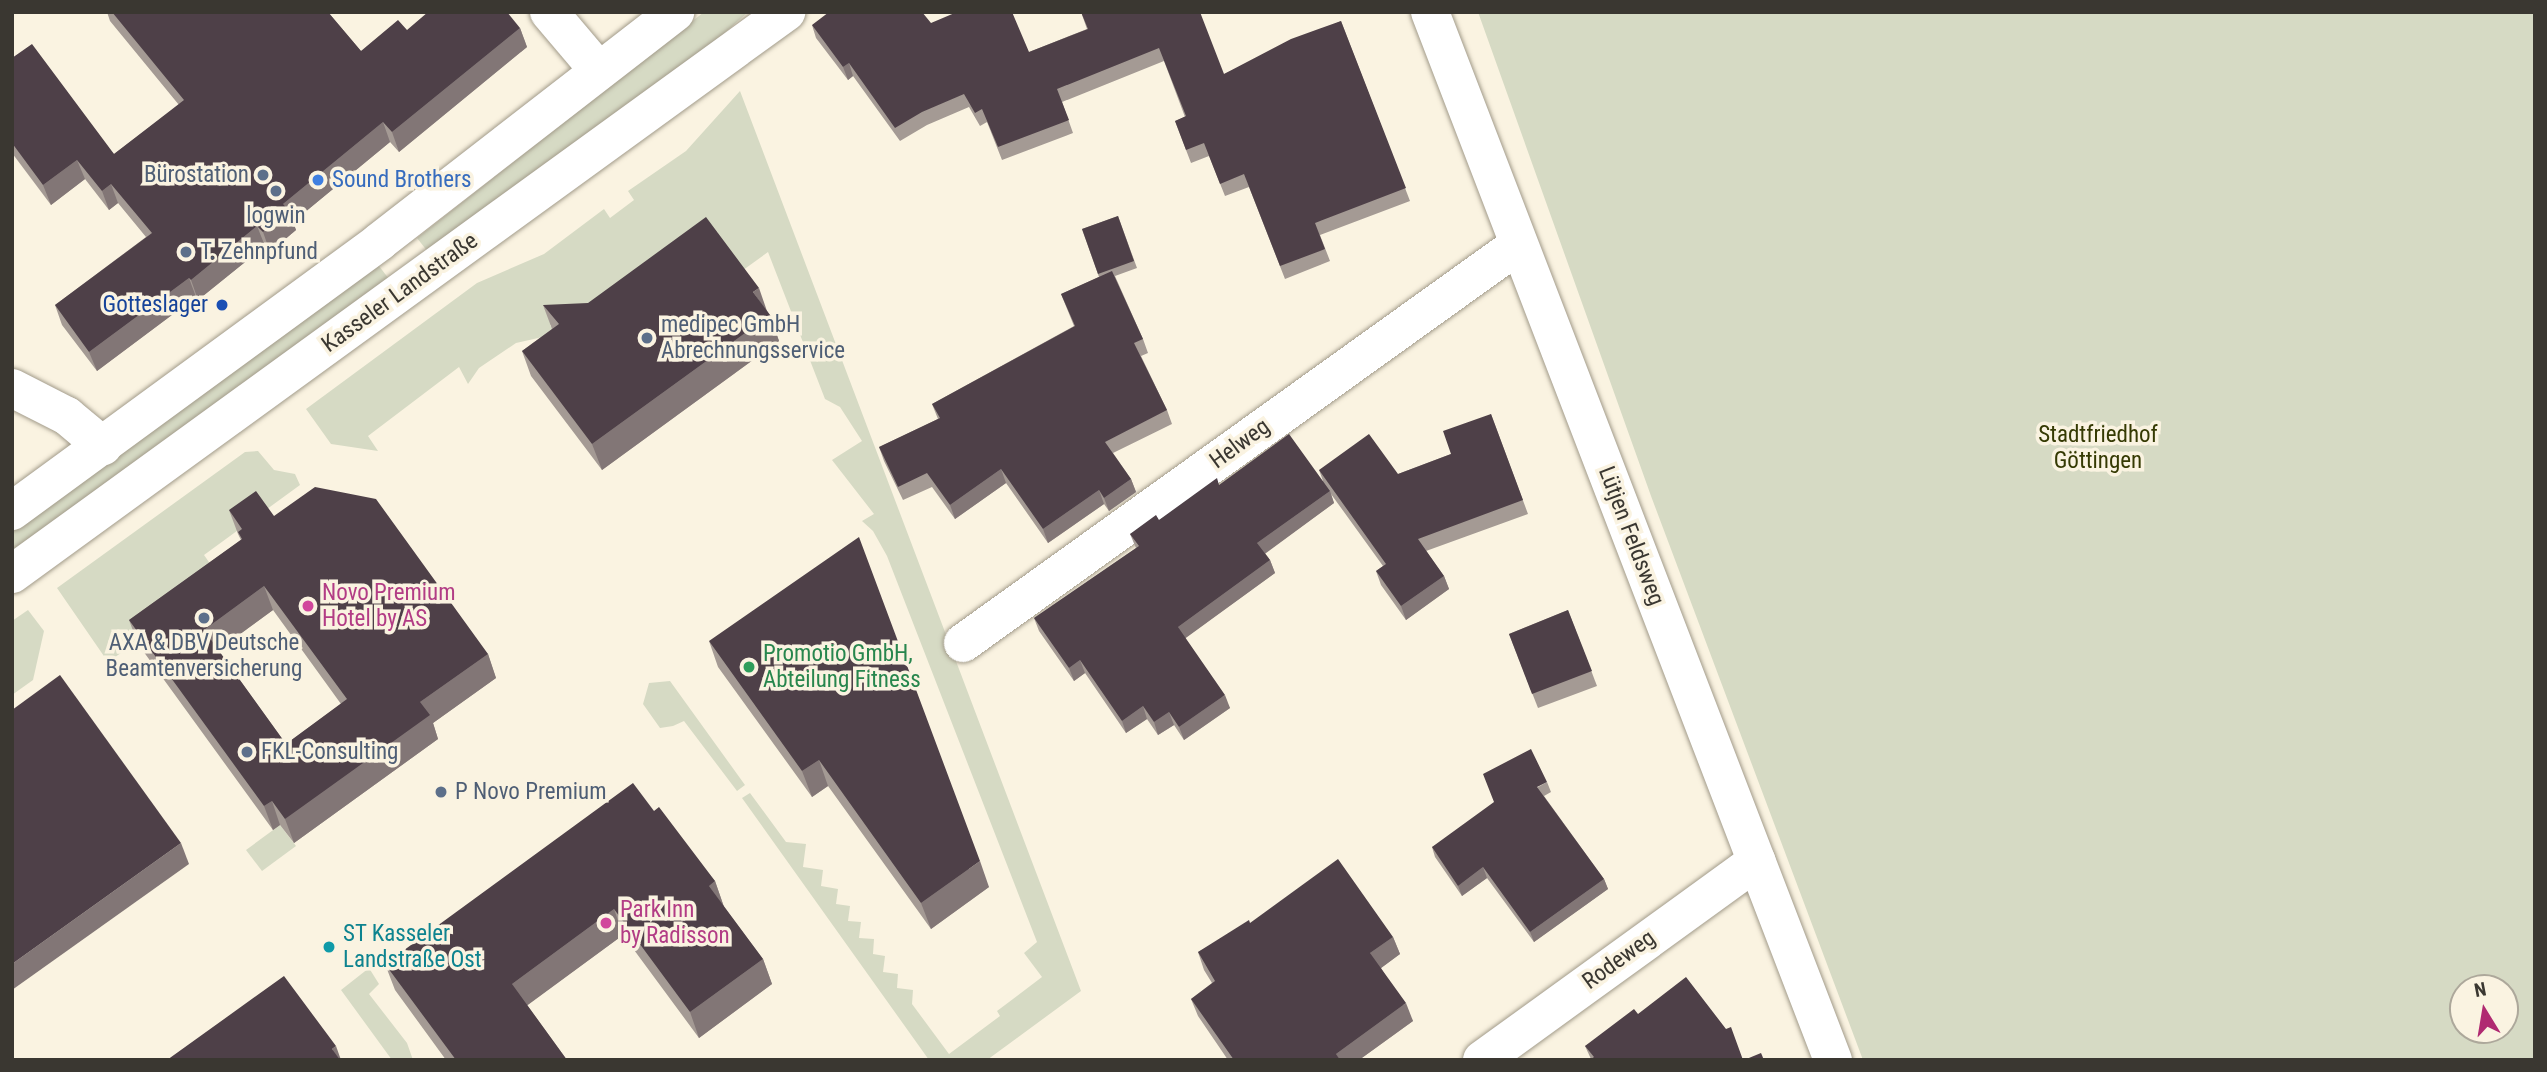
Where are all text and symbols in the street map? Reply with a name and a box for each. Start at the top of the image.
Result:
place label: Bürostation [144,161,249,189]
place label: Sound Brothers [332,166,471,194]
marker: Bürostation [255,167,271,183]
marker: Sound Brothers [310,172,326,188]
marker: logwin [268,183,284,199]
place label: logwin [246,202,306,230]
street label: Kasseler Landstraße [317,227,483,359]
place label: T. Zehnpfund [200,238,318,266]
marker: T. Zehnpfund [178,244,194,260]
place label: Gotteslager [103,291,208,319]
marker: Gotteslager [214,297,230,313]
place label: medipec GmbH Abrechnungsservice [661,311,845,365]
marker: medipec GmbH Abrechnungsservice [639,330,655,346]
street label: Helweg [1205,413,1275,475]
park label: Stadtfriedhof Göttingen [2038,421,2158,475]
street label: Lütjen Feldsweg [1592,463,1670,609]
place label: Novo Premium Hotel by AS [322,579,455,633]
marker: Novo Premium Hotel by AS [300,598,316,614]
marker: AXA & DBV Deutsche Beamtenversicherung [196,610,212,626]
place label: AXA & DBV Deutsche Beamtenversicherung [106,629,302,683]
place label: Promotio GmbH, Abteilung Fitness [763,640,921,694]
marker: Promotio GmbH, Abteilung Fitness [741,659,757,675]
place label: FKL-Consulting [261,738,398,766]
marker: FKL-Consulting [239,744,255,760]
place label: P Novo Premium [455,778,606,806]
marker: P Novo Premium [433,784,449,800]
place label: Park Inn by Radisson [620,896,730,950]
marker: Park Inn by Radisson [598,915,614,931]
place label: ST Kasseler Landstraße Ost [343,920,482,974]
street label: Rodeweg [1577,924,1661,996]
marker: ST Kasseler Landstraße Ost [321,939,337,955]
north arrow [2449,974,2519,1044]
text: N [2472,977,2488,1002]

